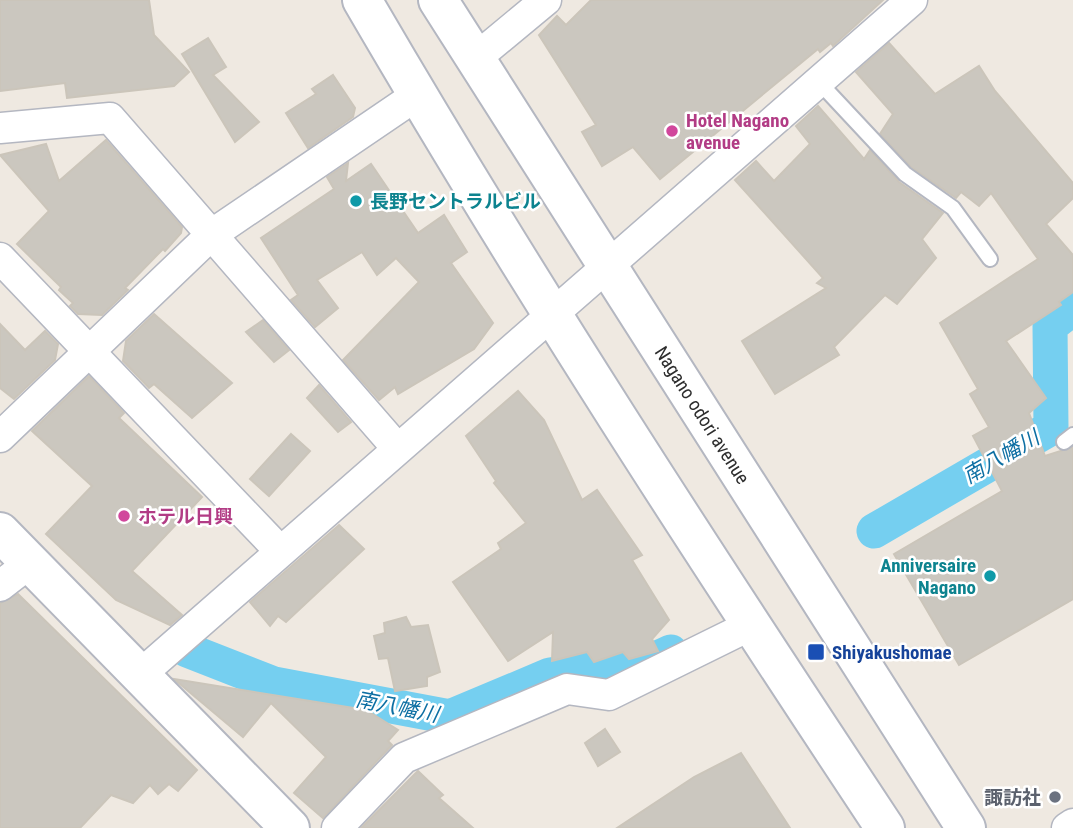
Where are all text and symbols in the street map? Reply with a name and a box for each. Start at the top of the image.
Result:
place label: Hotel Nagano avenue [686,109,789,154]
marker: Hotel Nagano avenue [664,123,680,139]
place label: 長野セントラルビル [370,190,541,213]
marker: 長野セントラルビル [348,193,364,209]
street label: Nagano odori avenue [650,342,755,488]
water label: 南八幡川 [959,425,1045,488]
place label: ホテル日興 [138,505,233,528]
marker: ホテル日興 [116,508,132,524]
place label: Anniversaire Nagano [880,554,976,599]
marker: Anniversaire Nagano [982,568,998,584]
place label: Shiyakushomae [832,641,952,664]
marker: Shiyakushomae [806,642,826,662]
water label: 南八幡川 [353,687,442,727]
place label: 諏訪社 [984,786,1041,809]
marker: 諏訪社 [1047,789,1063,805]

